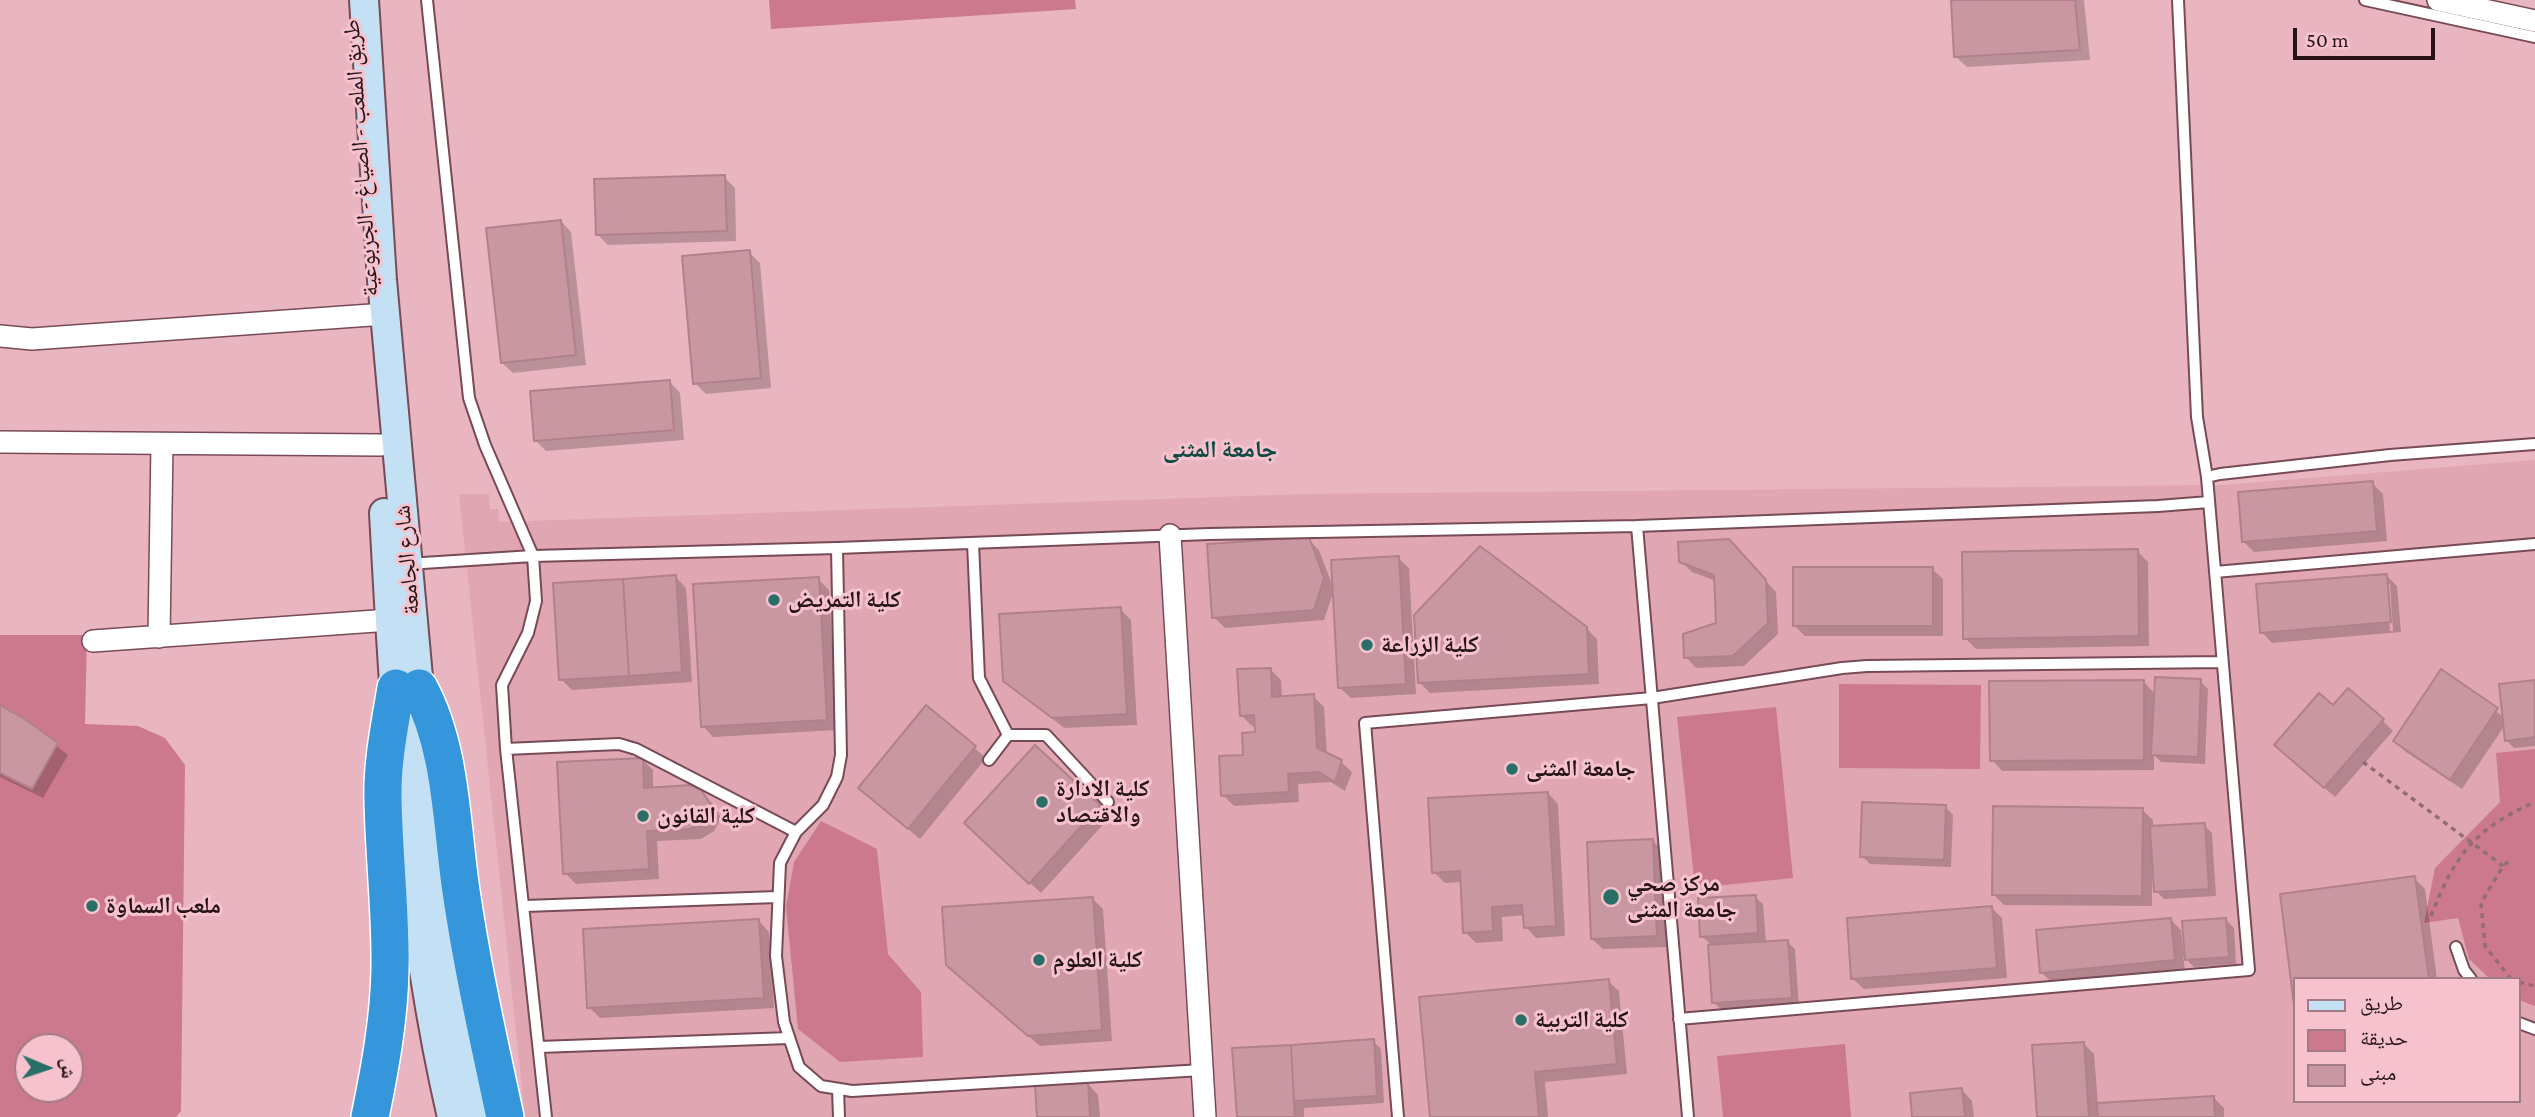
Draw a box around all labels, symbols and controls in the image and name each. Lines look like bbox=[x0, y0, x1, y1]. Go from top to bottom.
scale bar bbox=[2297, 14, 2439, 58]
street label: طريق الملعب - الصياغ - الجربوعية bbox=[338, 18, 384, 298]
text: 50 m bbox=[2306, 28, 2349, 52]
district label: جامعة المثنى bbox=[1163, 436, 1277, 464]
street label: شارع الجامعة bbox=[388, 504, 426, 616]
place label: كلية التمريض bbox=[788, 586, 901, 614]
marker: كلية التمريض bbox=[766, 592, 782, 608]
place label: كلية الزراعة bbox=[1381, 631, 1479, 659]
marker: كلية الزراعة bbox=[1359, 637, 1375, 653]
place label: جامعة المثنى bbox=[1526, 755, 1636, 783]
marker: جامعة المثنى bbox=[1504, 761, 1520, 777]
place label: كلية الادارة والاقتصاد bbox=[1056, 775, 1149, 829]
marker: كلية الادارة والاقتصاد bbox=[1034, 794, 1050, 810]
place label: كلية القانون bbox=[657, 802, 755, 830]
marker: كلية القانون bbox=[635, 808, 651, 824]
place label: مركز صحي جامعة المثنى bbox=[1627, 870, 1737, 924]
marker: مركز صحي جامعة المثنى bbox=[1601, 887, 1621, 907]
place label: ملعب السماوة bbox=[106, 892, 221, 920]
marker: ملعب السماوة bbox=[84, 898, 100, 914]
place label: كلية العلوم bbox=[1053, 946, 1142, 974]
marker: كلية العلوم bbox=[1031, 952, 1047, 968]
legend bbox=[2294, 977, 2521, 1103]
text: طريق bbox=[2360, 991, 2403, 1015]
place label: كلية التربية bbox=[1535, 1006, 1628, 1034]
marker: كلية التربية bbox=[1513, 1012, 1529, 1028]
text: حديقة bbox=[2360, 1026, 2408, 1050]
north arrow bbox=[14, 1033, 84, 1103]
text: ش bbox=[58, 1058, 79, 1079]
text: مبنى bbox=[2360, 1061, 2396, 1085]

